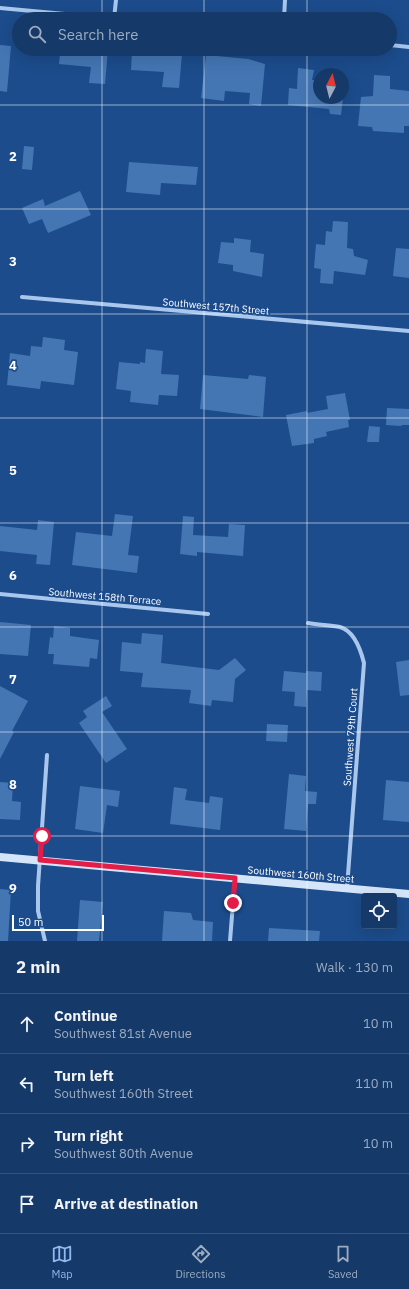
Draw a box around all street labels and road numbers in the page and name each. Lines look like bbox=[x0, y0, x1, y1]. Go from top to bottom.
street label: Southwest 157th Street bbox=[162, 295, 270, 318]
street label: Southwest 158th Terrace bbox=[48, 585, 162, 608]
street label: Southwest 79th Court bbox=[341, 687, 360, 787]
street label: Southwest 160th Street bbox=[247, 863, 355, 886]

